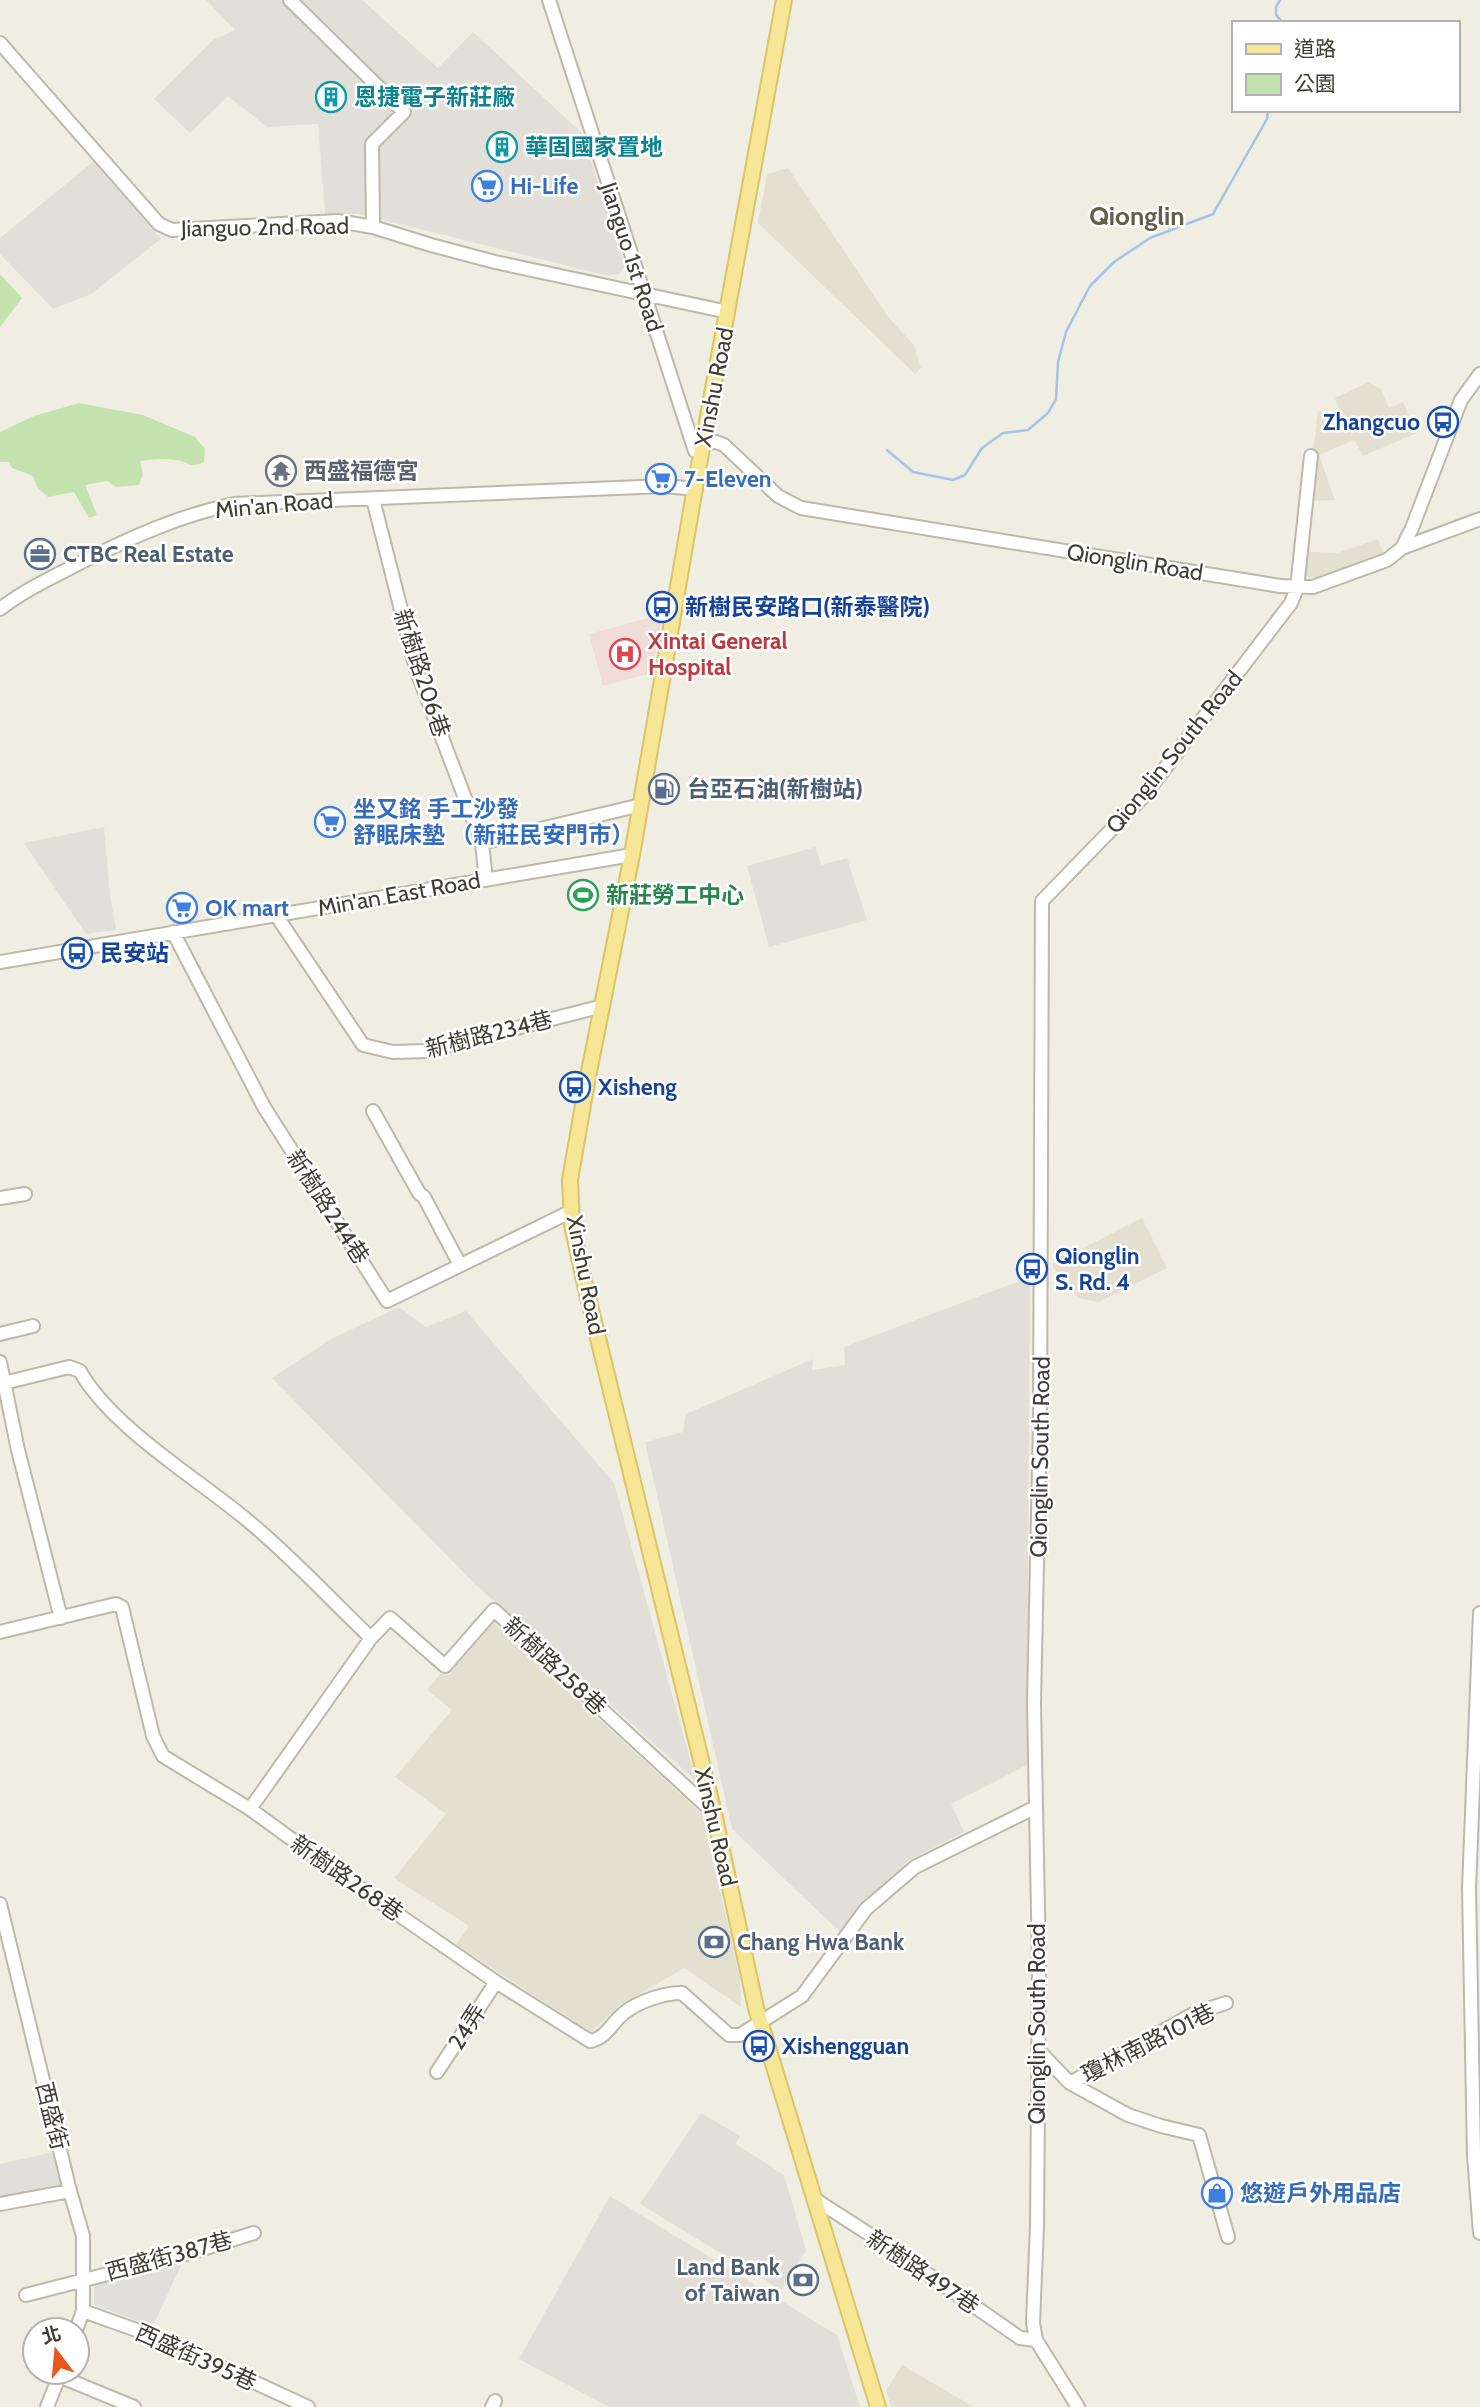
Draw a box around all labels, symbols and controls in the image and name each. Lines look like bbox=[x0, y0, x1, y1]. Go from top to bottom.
legend bbox=[1232, 21, 1459, 112]
text: 道路 bbox=[1294, 36, 1336, 61]
text: 公園 bbox=[1294, 71, 1336, 96]
building icon: 恩捷電子新莊廠 bbox=[314, 80, 348, 114]
place label: 恩捷電子新莊廠 bbox=[354, 83, 515, 111]
building icon: 華固國家置地 bbox=[485, 130, 519, 164]
place label: 華固國家置地 bbox=[525, 133, 663, 161]
supermarket icon: Hi-Life bbox=[470, 169, 504, 203]
place label: Hi-Life bbox=[510, 172, 578, 200]
street label: Jianguo 1st Road bbox=[594, 178, 669, 335]
district label: Qionglin bbox=[1089, 200, 1185, 232]
street label: Jianguo 2nd Road bbox=[180, 212, 349, 242]
street label: Xinshu Road bbox=[689, 325, 739, 449]
bus stop icon: Zhangcuo bbox=[1426, 405, 1460, 439]
place label: Zhangcuo bbox=[1323, 408, 1420, 436]
temple icon: 西盛福德宮 bbox=[264, 454, 298, 488]
place label: 西盛福德宮 bbox=[304, 457, 419, 485]
supermarket icon: 7-Eleven bbox=[644, 462, 678, 496]
place label: 7-Eleven bbox=[684, 465, 771, 493]
street label: Min'an Road bbox=[214, 486, 334, 524]
office icon: CTBC Real Estate bbox=[23, 537, 57, 571]
street label: Qionglin Road bbox=[1065, 537, 1205, 587]
place label: CTBC Real Estate bbox=[63, 540, 234, 568]
bus stop icon: 新樹民安路口(新泰醫院) bbox=[645, 590, 679, 624]
place label: 新樹民安路口(新泰醫院) bbox=[685, 593, 930, 621]
street label: 新樹路206巷 bbox=[388, 605, 456, 741]
place label: Xintai General Hospital bbox=[647, 627, 788, 681]
hospital icon: Xintai General Hospital bbox=[608, 637, 642, 671]
street label: Qionglin South Road bbox=[1100, 665, 1248, 839]
fuel station icon: 台亞石油(新樹站) bbox=[647, 772, 681, 806]
place label: 台亞石油(新樹站) bbox=[687, 775, 863, 803]
place label: 坐又銘 手工沙發 舒眠床墊 （新莊民安門市） bbox=[353, 795, 634, 849]
supermarket icon: 坐又銘 手工沙發 舒眠床墊 （新莊民安門市） bbox=[313, 805, 347, 839]
street label: Min'an East Road bbox=[316, 866, 482, 922]
sports icon: 新莊勞工中心 bbox=[566, 878, 600, 912]
place label: 新莊勞工中心 bbox=[606, 881, 744, 909]
supermarket icon: OK mart bbox=[165, 891, 199, 925]
place label: OK mart bbox=[205, 894, 289, 922]
bus stop icon: 民安站 bbox=[60, 936, 94, 970]
place label: 民安站 bbox=[100, 939, 169, 967]
street label: 新樹路234巷 bbox=[423, 1005, 555, 1063]
bus stop icon: Xisheng bbox=[558, 1070, 592, 1104]
place label: Xisheng bbox=[597, 1073, 677, 1101]
street label: 新樹路244巷 bbox=[281, 1145, 375, 1269]
street label: Xinshu Road bbox=[561, 1213, 611, 1337]
place label: Qionglin S. Rd. 4 bbox=[1055, 1242, 1139, 1296]
bus stop icon: Qionglin S. Rd. 4 bbox=[1015, 1252, 1049, 1286]
street label: Qionglin South Road bbox=[1024, 1356, 1056, 1558]
street label: 新樹路258巷 bbox=[498, 1611, 612, 1721]
street label: Xinshu Road bbox=[689, 1765, 743, 1889]
street label: 新樹路268巷 bbox=[285, 1829, 409, 1927]
street label: Qionglin South Road bbox=[1023, 1923, 1051, 2125]
bank icon: Chang Hwa Bank bbox=[697, 1925, 731, 1959]
place label: Chang Hwa Bank bbox=[737, 1928, 905, 1956]
street label: 瓊林南路101巷 bbox=[1077, 1997, 1219, 2089]
street label: 24弄 bbox=[442, 1999, 492, 2055]
bus stop icon: Xishengguan bbox=[742, 2029, 776, 2063]
place label: Xishengguan bbox=[781, 2032, 909, 2060]
street label: 西盛街 bbox=[30, 2079, 74, 2153]
shop icon: 悠遊戶外用品店 bbox=[1200, 2176, 1234, 2210]
place label: 悠遊戶外用品店 bbox=[1240, 2179, 1401, 2207]
street label: 新樹路497巷 bbox=[861, 2224, 985, 2320]
street label: 西盛街387巷 bbox=[103, 2226, 235, 2286]
place label: Land Bank of Taiwan bbox=[676, 2253, 781, 2307]
bank icon: Land Bank of Taiwan bbox=[786, 2263, 820, 2297]
north arrow bbox=[21, 2316, 91, 2386]
street label: 西盛街395巷 bbox=[131, 2318, 261, 2396]
text: 北 bbox=[39, 2321, 64, 2349]

